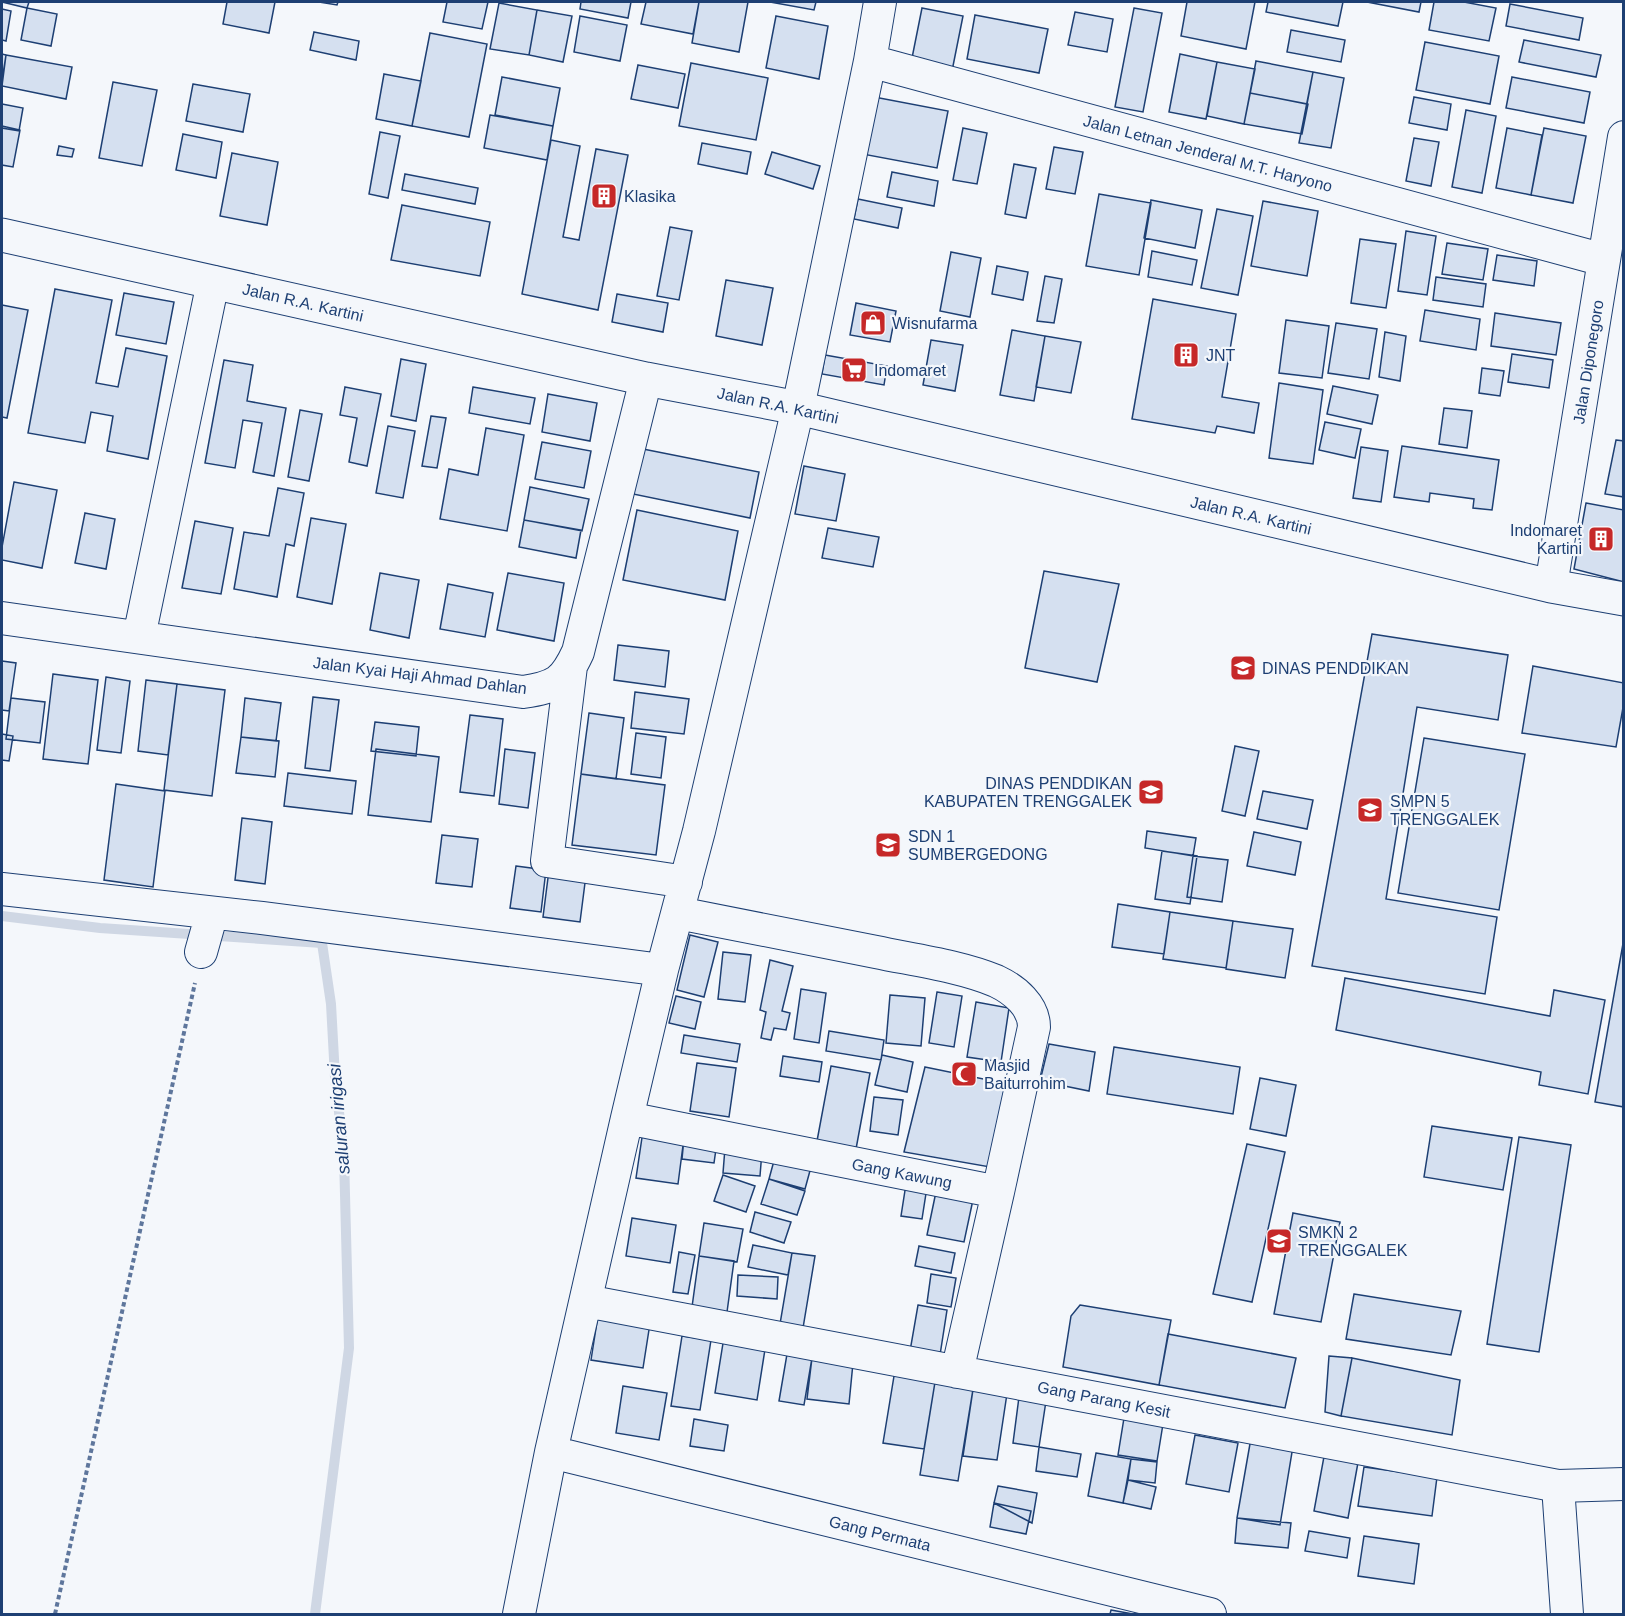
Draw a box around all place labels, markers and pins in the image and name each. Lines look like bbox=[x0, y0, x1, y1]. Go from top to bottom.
building icon: Klasika bbox=[589, 181, 619, 211]
place label: Klasika bbox=[624, 188, 676, 205]
shop icon: Wisnufarma bbox=[858, 308, 888, 338]
place label: Wisnufarma bbox=[892, 315, 977, 332]
building icon: JNT bbox=[1171, 340, 1201, 370]
place label: JNT bbox=[1206, 347, 1236, 364]
supermarket icon: Indomaret bbox=[839, 355, 869, 385]
place label: Indomaret bbox=[874, 362, 947, 379]
place label: Indomaret Kartini bbox=[1510, 522, 1583, 557]
building icon: Indomaret Kartini bbox=[1586, 524, 1616, 554]
school or university icon: DINAS PENDDIKAN bbox=[1228, 653, 1258, 683]
place label: DINAS PENDDIKAN bbox=[1262, 660, 1409, 677]
place label: DINAS PENDDIKAN KABUPATEN TRENGGALEK bbox=[924, 775, 1132, 810]
school or university icon: DINAS PENDDIKAN KABUPATEN TRENGGALEK bbox=[1136, 777, 1166, 807]
place label: SMPN 5 TRENGGALEK bbox=[1390, 793, 1500, 828]
school or university icon: SMPN 5 TRENGGALEK bbox=[1355, 795, 1385, 825]
place label: SDN 1 SUMBERGEDONG bbox=[908, 828, 1048, 863]
school or university icon: SDN 1 SUMBERGEDONG bbox=[873, 830, 903, 860]
place label: Masjid Baiturrohim bbox=[984, 1057, 1066, 1092]
mosque icon: Masjid Baiturrohim bbox=[949, 1059, 979, 1089]
place label: SMKN 2 TRENGGALEK bbox=[1298, 1224, 1408, 1259]
school or university icon: SMKN 2 TRENGGALEK bbox=[1264, 1226, 1294, 1256]

